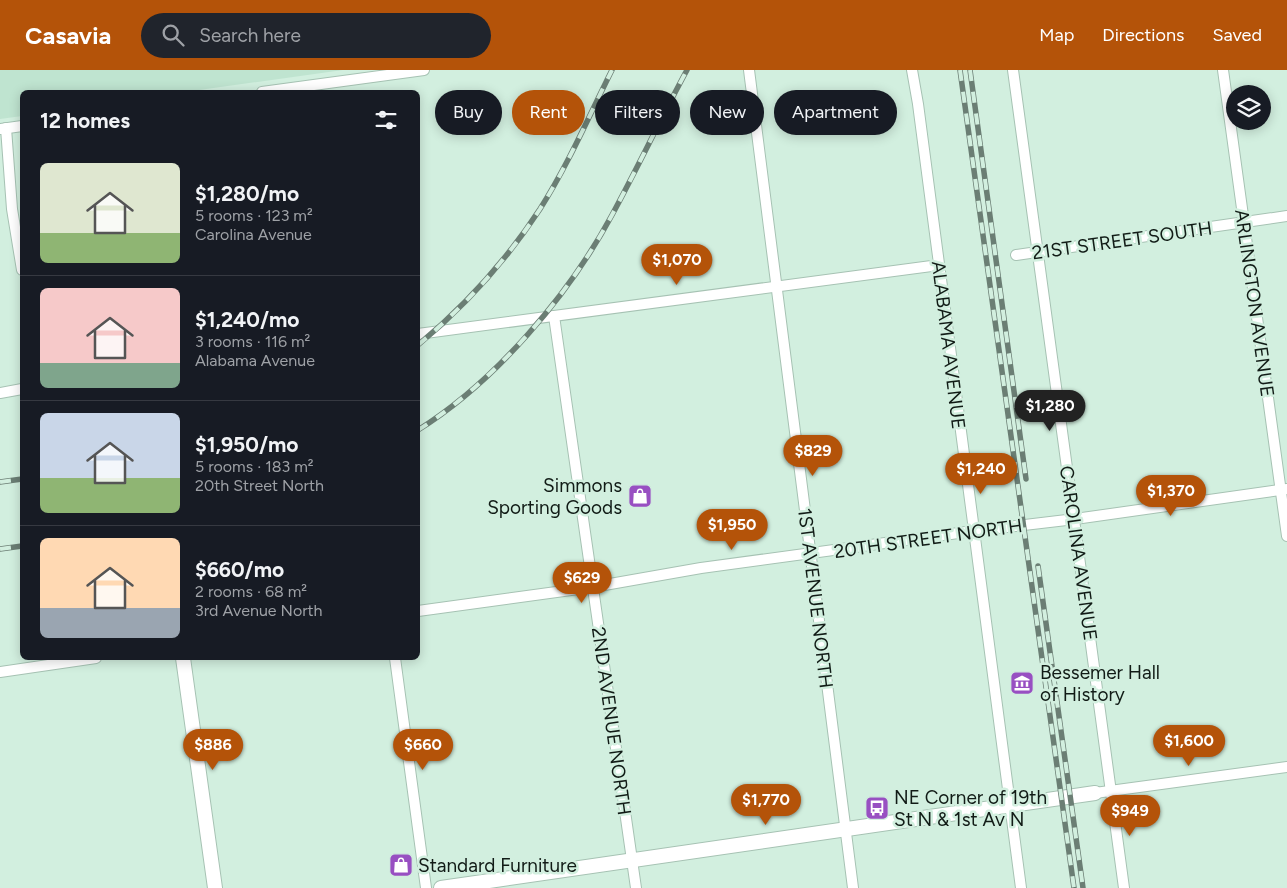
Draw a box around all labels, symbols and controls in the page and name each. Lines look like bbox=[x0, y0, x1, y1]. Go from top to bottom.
search box bbox=[141, 13, 491, 58]
text: Casavia bbox=[25, 21, 111, 50]
icon: search bbox=[159, 21, 187, 49]
text: Search here bbox=[199, 24, 301, 47]
text: Map bbox=[1039, 24, 1074, 46]
text: Directions bbox=[1102, 24, 1184, 46]
text: Saved bbox=[1212, 24, 1262, 46]
map controls bbox=[1226, 85, 1271, 130]
button: layers bbox=[1226, 85, 1271, 130]
chip: Buy bbox=[435, 90, 502, 135]
chip: Rent bbox=[512, 90, 585, 135]
chip: Filters bbox=[595, 90, 680, 135]
chip: New bbox=[690, 90, 764, 135]
chip: Apartment bbox=[774, 90, 897, 135]
icon: filters bbox=[372, 106, 400, 134]
text: 12 homes bbox=[40, 108, 130, 133]
text: $1,280/mo bbox=[195, 181, 299, 206]
icon: home bbox=[80, 183, 140, 243]
text: 5 rooms · 123 m² bbox=[195, 206, 313, 225]
street label: ARLINGTON AVENUE bbox=[1230, 208, 1279, 398]
street label: 21ST STREET SOUTH bbox=[1031, 216, 1214, 265]
text: Carolina Avenue bbox=[195, 225, 312, 244]
pin: $1,070 bbox=[636, 244, 718, 286]
text: $1,070 bbox=[652, 250, 702, 269]
street label: ALABAMA AVENUE bbox=[927, 260, 970, 431]
text: $1,240/mo bbox=[195, 307, 300, 332]
icon: home bbox=[80, 308, 140, 368]
text: 3 rooms · 116 m² bbox=[195, 332, 310, 351]
text: Alabama Avenue bbox=[195, 351, 315, 370]
pin: $1,280 bbox=[1009, 390, 1091, 432]
text: $1,280 bbox=[1025, 396, 1075, 415]
text: $1,950/mo bbox=[195, 432, 298, 457]
icon: home bbox=[80, 433, 140, 493]
pin: $829 bbox=[783, 434, 843, 477]
text: $829 bbox=[794, 441, 832, 460]
pin: $1,240 bbox=[940, 452, 1022, 495]
text: 5 rooms · 183 m² bbox=[195, 457, 314, 476]
text: $1,240 bbox=[956, 459, 1006, 478]
street label: CAROLINA AVENUE bbox=[1055, 464, 1102, 642]
place label: Simmons Sporting Goods bbox=[487, 474, 622, 519]
pin: $1,370 bbox=[1130, 474, 1212, 517]
text: 20th Street North bbox=[195, 476, 324, 495]
text: $1,370 bbox=[1147, 481, 1195, 500]
shop icon: Simmons Sporting Goods bbox=[627, 483, 653, 509]
street label: 1ST AVENUE NORTH bbox=[793, 507, 838, 689]
pin: $1,950 bbox=[691, 508, 773, 551]
street label: 20TH STREET NORTH bbox=[832, 514, 1024, 563]
text: $1,950 bbox=[708, 515, 756, 534]
text: $660/mo bbox=[195, 557, 284, 582]
icon: home bbox=[80, 558, 140, 618]
pin: $629 bbox=[552, 562, 612, 604]
text: $629 bbox=[564, 568, 600, 587]
text: 2 rooms · 68 m² bbox=[195, 582, 307, 601]
text: 3rd Avenue North bbox=[195, 601, 323, 620]
street label: 2ND AVENUE NORTH bbox=[587, 626, 636, 817]
place label: Bessemer Hall of History bbox=[1040, 661, 1160, 706]
museum icon: Bessemer Hall of History bbox=[1009, 670, 1035, 696]
pin: $1,600 bbox=[1148, 724, 1230, 767]
pin: $886 bbox=[183, 728, 243, 771]
pin: $660 bbox=[393, 728, 453, 771]
text: $1,600 bbox=[1164, 731, 1214, 750]
text: $886 bbox=[194, 735, 232, 754]
text: $660 bbox=[404, 735, 442, 754]
pin: $1,770 bbox=[725, 784, 807, 826]
place label: NE Corner of 19th St N & 1st Av N bbox=[894, 786, 1047, 831]
text: $1,770 bbox=[742, 790, 790, 809]
pin: $949 bbox=[1100, 794, 1160, 837]
bus stop icon: NE Corner of 19th St N & 1st Av N bbox=[864, 795, 890, 821]
text: $949 bbox=[1111, 801, 1149, 820]
shop icon: Standard Furniture bbox=[388, 852, 414, 878]
place label: Standard Furniture bbox=[418, 854, 577, 877]

